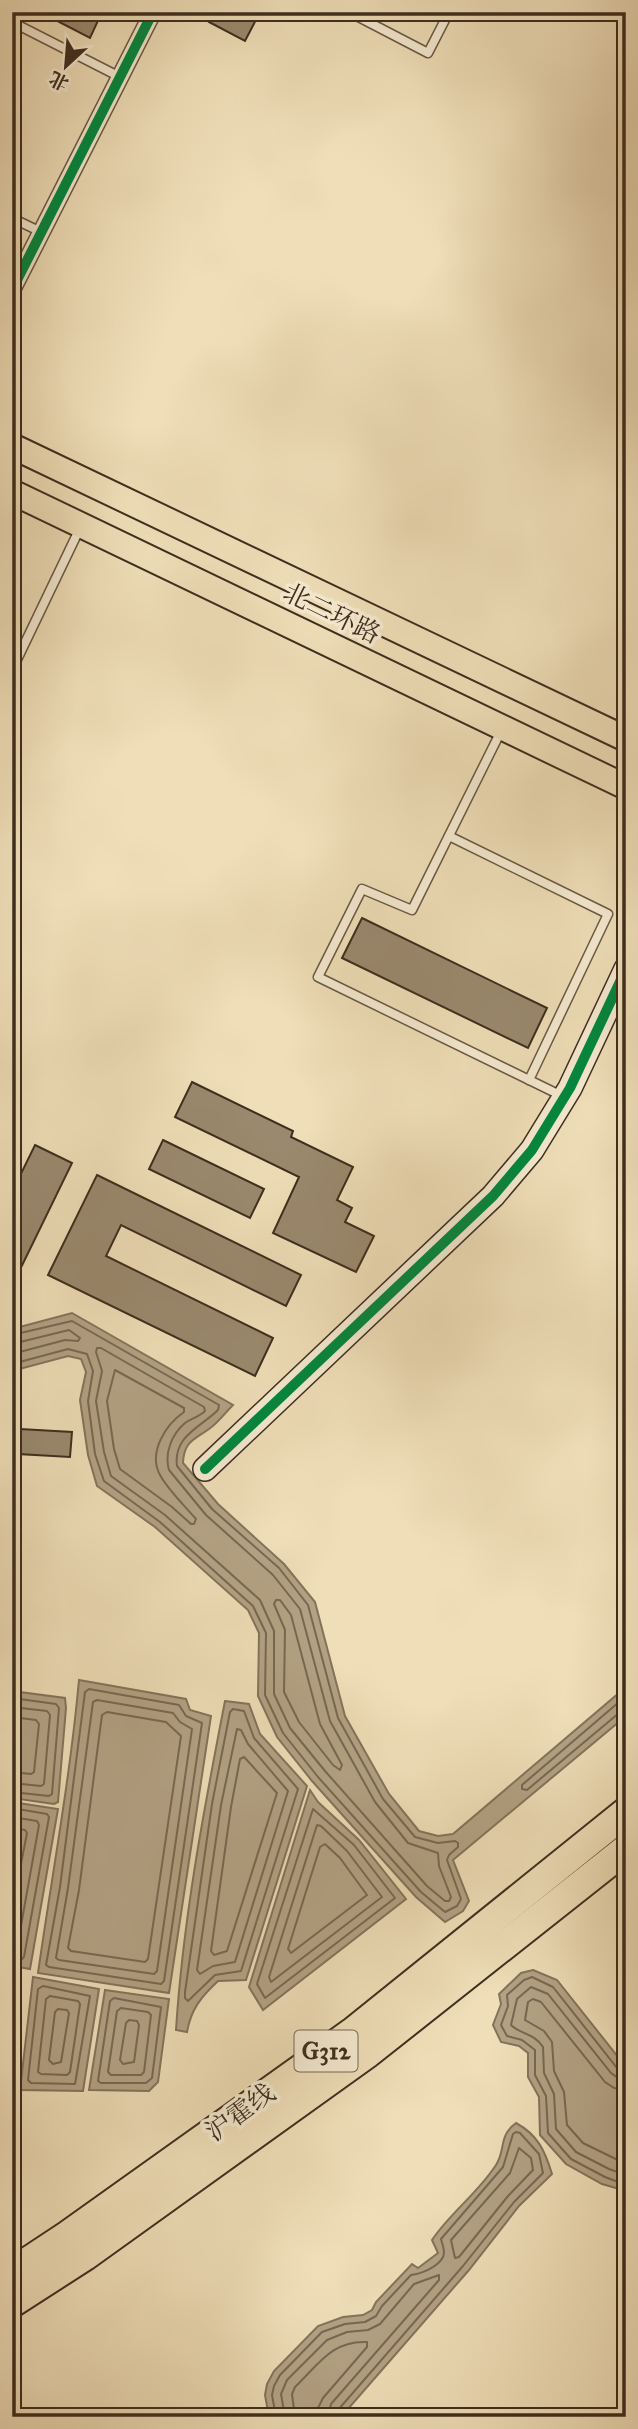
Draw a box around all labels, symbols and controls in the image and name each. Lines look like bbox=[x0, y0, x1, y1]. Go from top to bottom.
north arrow bbox=[32, 32, 102, 102]
text: 北 bbox=[45, 66, 72, 95]
street label: 北二环路 bbox=[278, 576, 386, 650]
road number: G312 bbox=[294, 2030, 358, 2072]
street label: 沪霍线 bbox=[199, 2076, 281, 2148]

